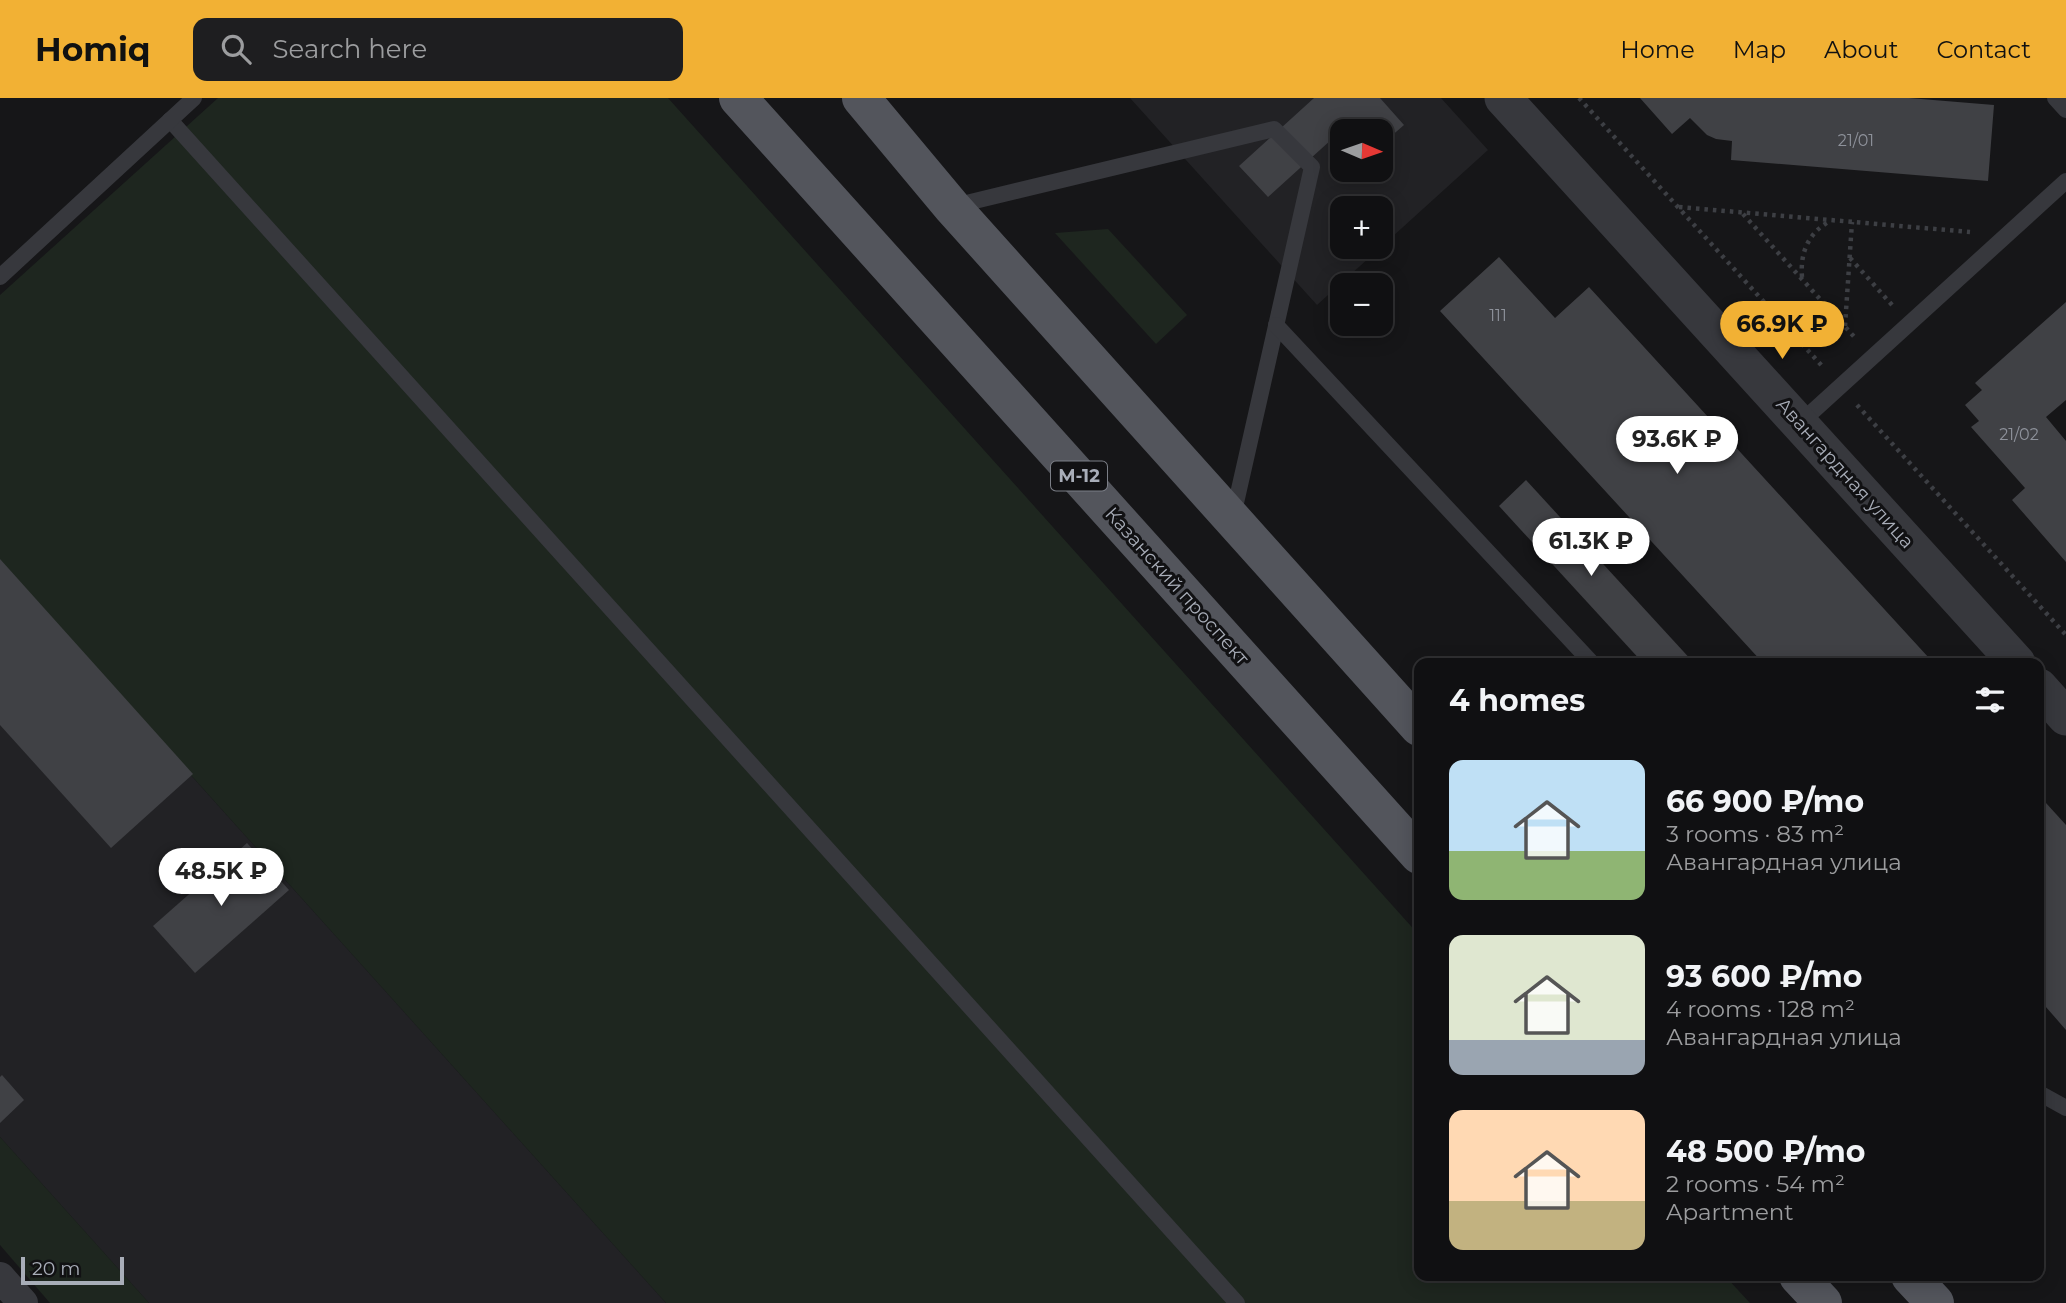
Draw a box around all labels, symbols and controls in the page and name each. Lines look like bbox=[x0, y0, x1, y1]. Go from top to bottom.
search box bbox=[193, 18, 683, 81]
text: Homiq bbox=[35, 29, 151, 69]
icon: search bbox=[217, 30, 255, 68]
text: Search here bbox=[273, 33, 427, 65]
text: Home bbox=[1620, 35, 1695, 64]
text: Map bbox=[1733, 35, 1786, 64]
text: About bbox=[1824, 35, 1898, 64]
text: Contact bbox=[1936, 35, 2031, 64]
north arrow bbox=[1330, 119, 1393, 182]
map controls bbox=[1330, 119, 1393, 336]
house number: 21/01 bbox=[1838, 131, 1874, 150]
button: + bbox=[1330, 196, 1393, 259]
button: − bbox=[1330, 273, 1393, 336]
pin: 66.9K ₽ bbox=[1717, 302, 1847, 361]
house number: 111 bbox=[1489, 306, 1507, 325]
text: 66.9K ₽ bbox=[1736, 310, 1828, 338]
street label: Авангардная улица bbox=[1771, 393, 1919, 553]
pin: 93.6K ₽ bbox=[1612, 416, 1742, 476]
text: 93.6K ₽ bbox=[1632, 425, 1722, 453]
house number: 21/02 bbox=[1999, 425, 2039, 444]
road number: М-12 bbox=[1051, 462, 1107, 490]
street label: Казанский проспект bbox=[1100, 502, 1254, 670]
pin: 61.3K ₽ bbox=[1526, 518, 1656, 578]
text: 61.3K ₽ bbox=[1549, 527, 1633, 555]
icon: filters bbox=[1971, 681, 2009, 719]
text: 4 homes bbox=[1449, 682, 1585, 719]
text: 66 900 ₽/mo bbox=[1666, 783, 1864, 820]
icon: home bbox=[1505, 788, 1589, 872]
text: 3 rooms · 83 m² bbox=[1666, 820, 1844, 848]
pin: 48.5K ₽ bbox=[156, 848, 286, 908]
text: Авангардная улица bbox=[1666, 848, 1902, 876]
text: 48.5K ₽ bbox=[175, 857, 267, 885]
text: 93 600 ₽/mo bbox=[1666, 958, 1862, 995]
icon: home bbox=[1505, 963, 1589, 1047]
text: 4 rooms · 128 m² bbox=[1666, 995, 1855, 1023]
text: Авангардная улица bbox=[1666, 1023, 1902, 1051]
text: 48 500 ₽/mo bbox=[1666, 1133, 1865, 1170]
icon: home bbox=[1505, 1138, 1589, 1222]
text: 2 rooms · 54 m² bbox=[1666, 1170, 1845, 1198]
text: Apartment bbox=[1666, 1198, 1794, 1226]
scale bar bbox=[21, 1254, 124, 1286]
text: 20 m bbox=[32, 1257, 80, 1280]

